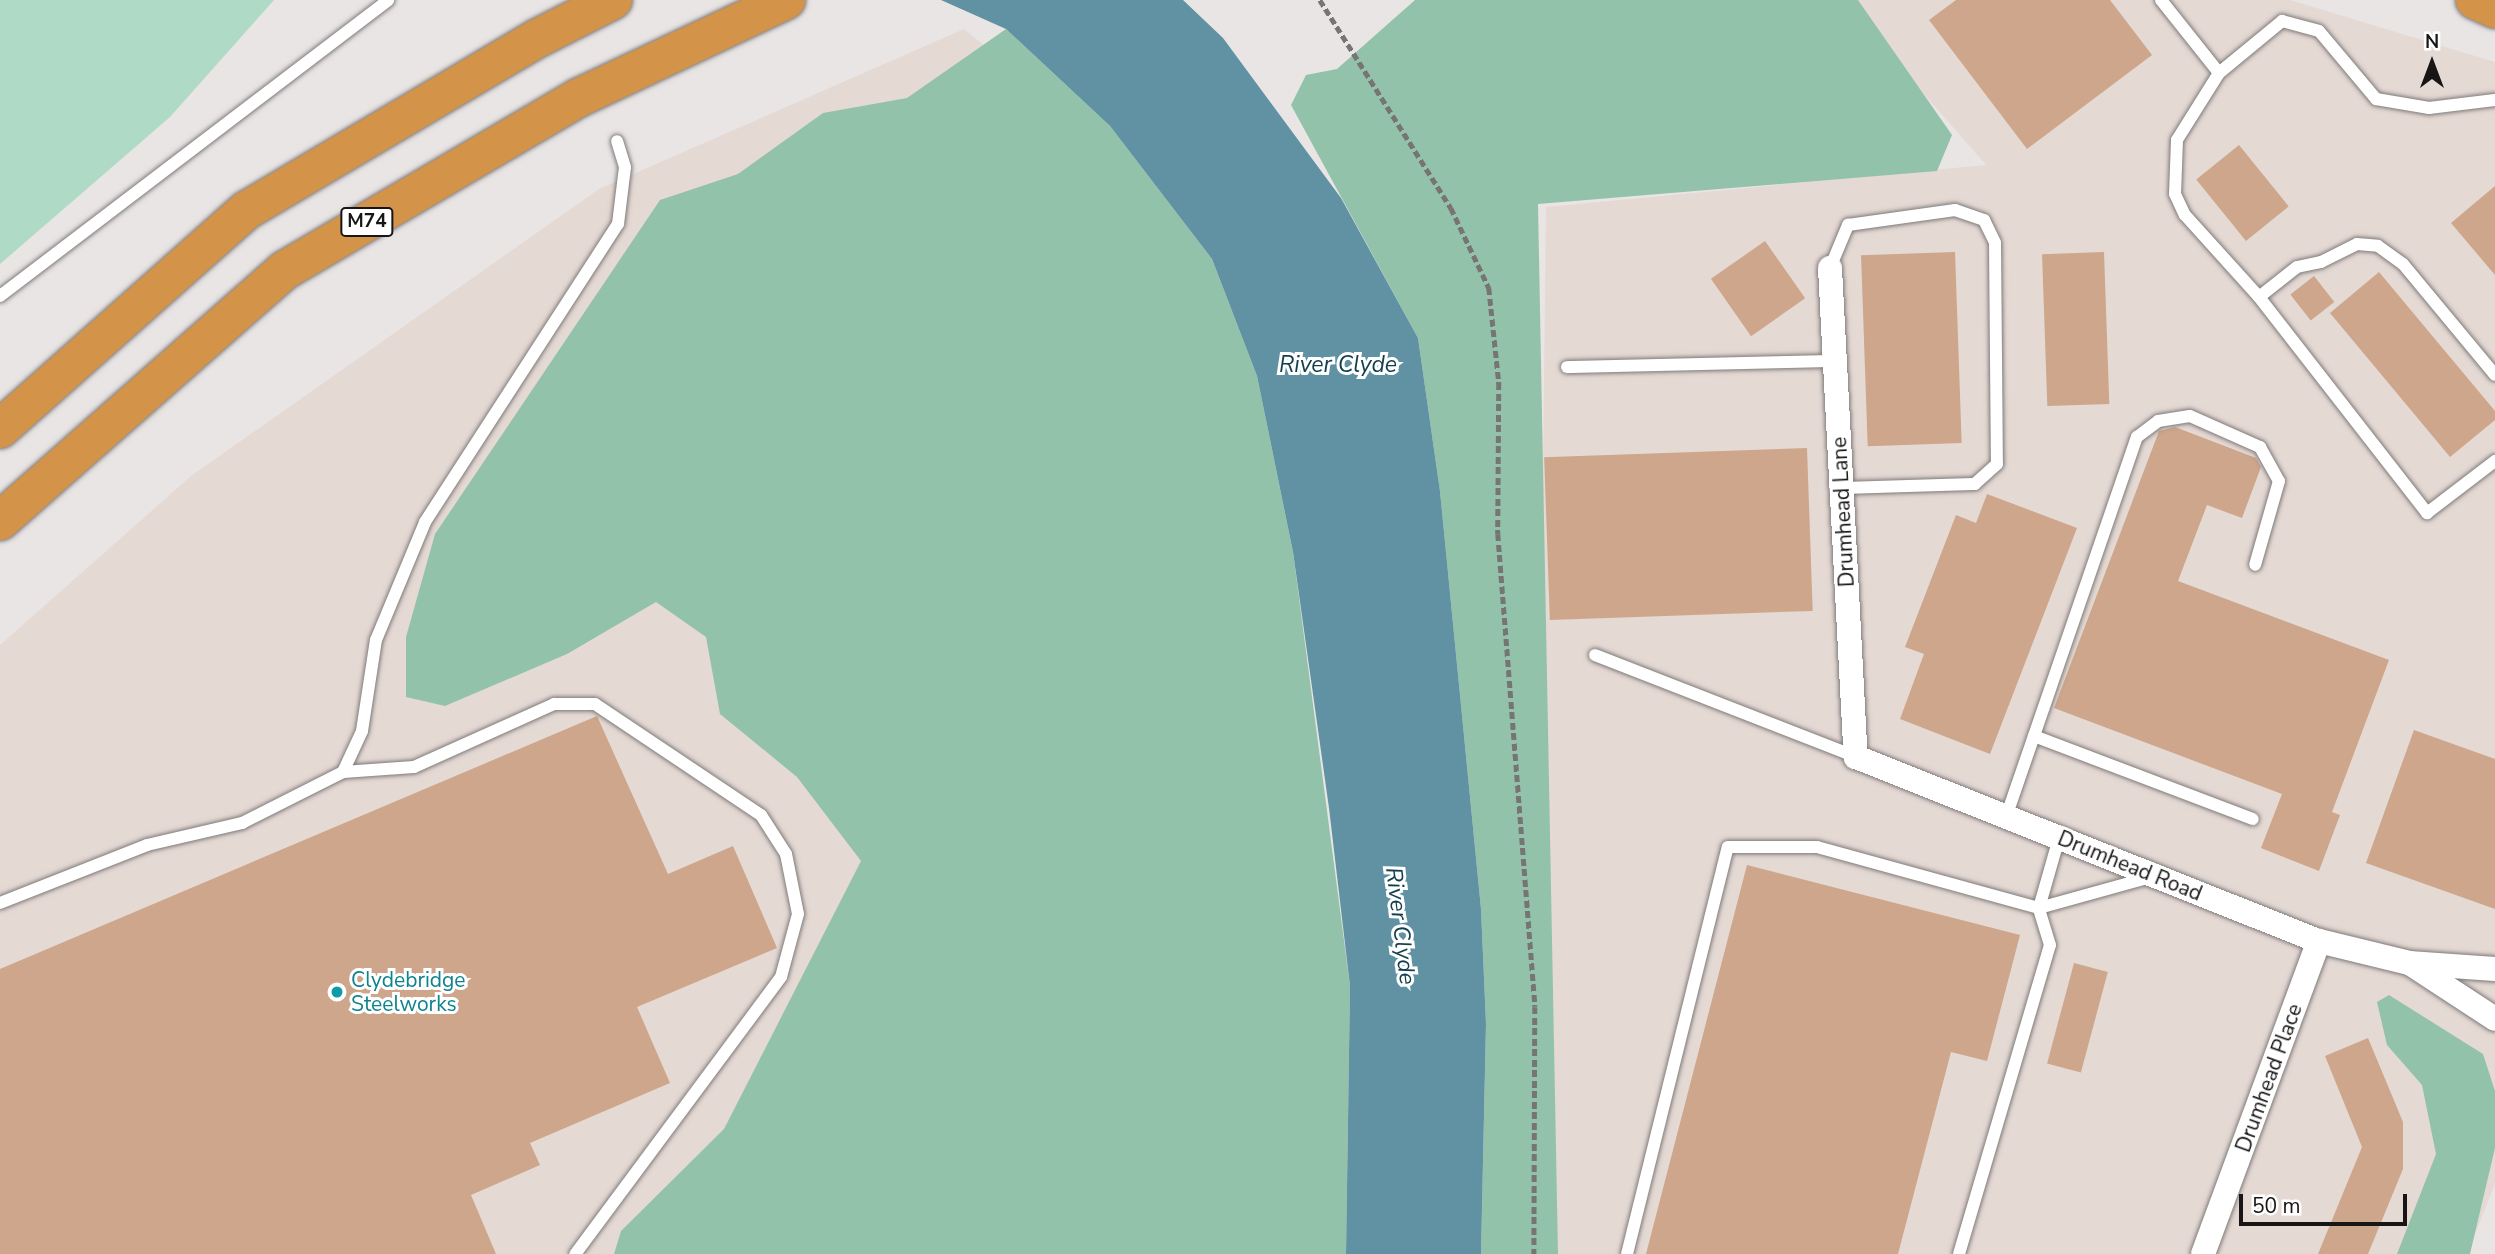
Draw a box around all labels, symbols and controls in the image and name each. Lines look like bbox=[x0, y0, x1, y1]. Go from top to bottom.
north arrow bbox=[2397, 28, 2467, 98]
text: N bbox=[2425, 29, 2439, 55]
road number: M74 bbox=[339, 206, 395, 238]
water label: River Clyde bbox=[1279, 351, 1397, 379]
street label: Drumhead Lane bbox=[1826, 436, 1860, 588]
street label: Drumhead Road bbox=[2054, 826, 2206, 906]
water label: River Clyde bbox=[1379, 866, 1421, 986]
place label: Clydebridge Steelworks bbox=[351, 967, 466, 1017]
marker: Clydebridge Steelworks bbox=[329, 984, 345, 1000]
street label: Drumhead Place bbox=[2230, 1000, 2308, 1156]
scale bar bbox=[2243, 1180, 2411, 1224]
text: 50 m bbox=[2252, 1192, 2301, 1220]

